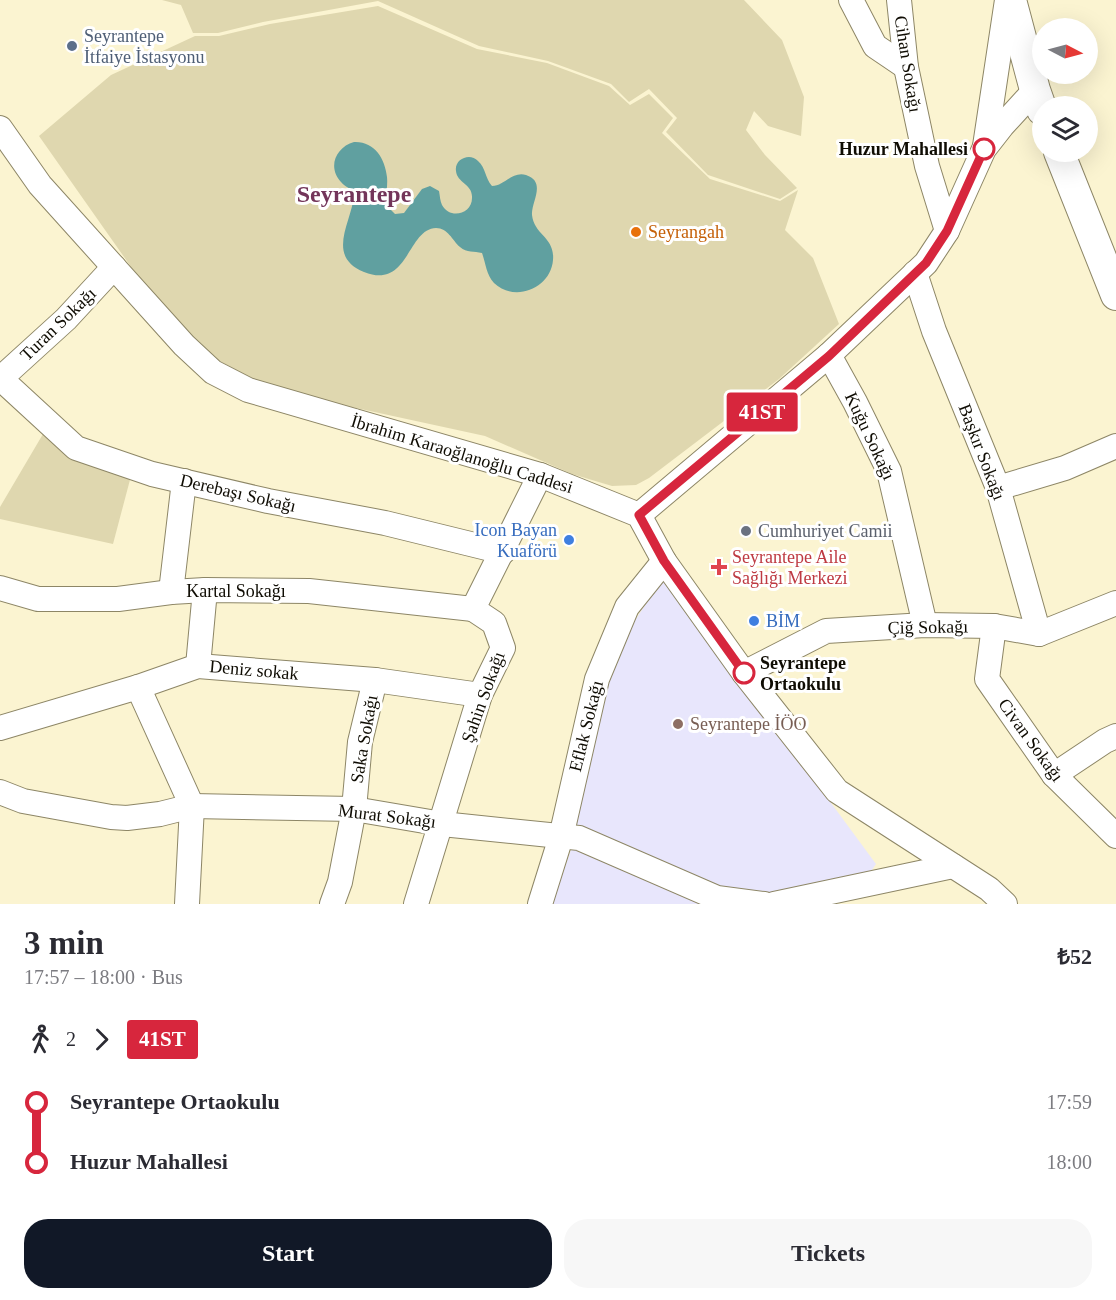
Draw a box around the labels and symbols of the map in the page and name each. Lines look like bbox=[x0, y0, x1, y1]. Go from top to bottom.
street label: Cihan Sokağı bbox=[890, 14, 926, 114]
north arrow bbox=[1032, 18, 1098, 84]
place label: Seyrantepe İtfaiye İstasyonu bbox=[84, 26, 204, 67]
marker: Seyrantepe İtfaiye İstasyonu bbox=[65, 39, 79, 53]
marker: Huzur Mahallesi bbox=[973, 138, 995, 160]
place label: Huzur Mahallesi bbox=[839, 139, 968, 159]
district label: Seyrantepe bbox=[297, 181, 412, 207]
place label: Seyrangah bbox=[648, 222, 724, 242]
marker: Seyrangah bbox=[629, 225, 643, 239]
street label: Turan Sokağı bbox=[16, 283, 100, 365]
street label: Kuğu Sokağı bbox=[841, 389, 899, 483]
line badge: 41ST bbox=[720, 392, 804, 432]
street label: Başkır Sokağı bbox=[954, 401, 1010, 503]
street label: İbrahim Karaoğlanoğlu Caddesi bbox=[349, 411, 575, 497]
street label: Derebaşı Sokağı bbox=[178, 470, 298, 516]
place label: Icon Bayan Kuaförü bbox=[475, 520, 557, 561]
place label: Cumhuriyet Camii bbox=[758, 521, 893, 541]
marker: Cumhuriyet Camii bbox=[739, 524, 753, 538]
marker: Icon Bayan Kuaförü bbox=[562, 533, 576, 547]
place label: Seyrantepe Aile Sağlığı Merkezi bbox=[732, 547, 847, 588]
marker: Seyrantepe Aile Sağlığı Merkezi bbox=[710, 558, 728, 576]
street label: Kartal Sokağı bbox=[186, 581, 286, 601]
place label: BİM bbox=[766, 611, 800, 631]
marker: BİM bbox=[747, 614, 761, 628]
street label: Çiğ Sokağı bbox=[888, 616, 968, 638]
street label: Şahin Sokağı bbox=[457, 649, 509, 745]
place label: Seyrantepe Ortaokulu bbox=[760, 653, 846, 694]
street label: Deniz sokak bbox=[209, 656, 299, 684]
marker: Seyrantepe Ortaokulu bbox=[733, 662, 755, 684]
street label: Eflak Sokağı bbox=[565, 678, 607, 774]
street label: Saka Sokağı bbox=[346, 693, 382, 785]
street label: Civan Sokağı bbox=[994, 695, 1068, 785]
place label: Seyrantepe İÖO bbox=[690, 714, 806, 734]
marker: Seyrantepe İÖO bbox=[671, 717, 685, 731]
street label: Murat Sokağı bbox=[337, 800, 437, 832]

